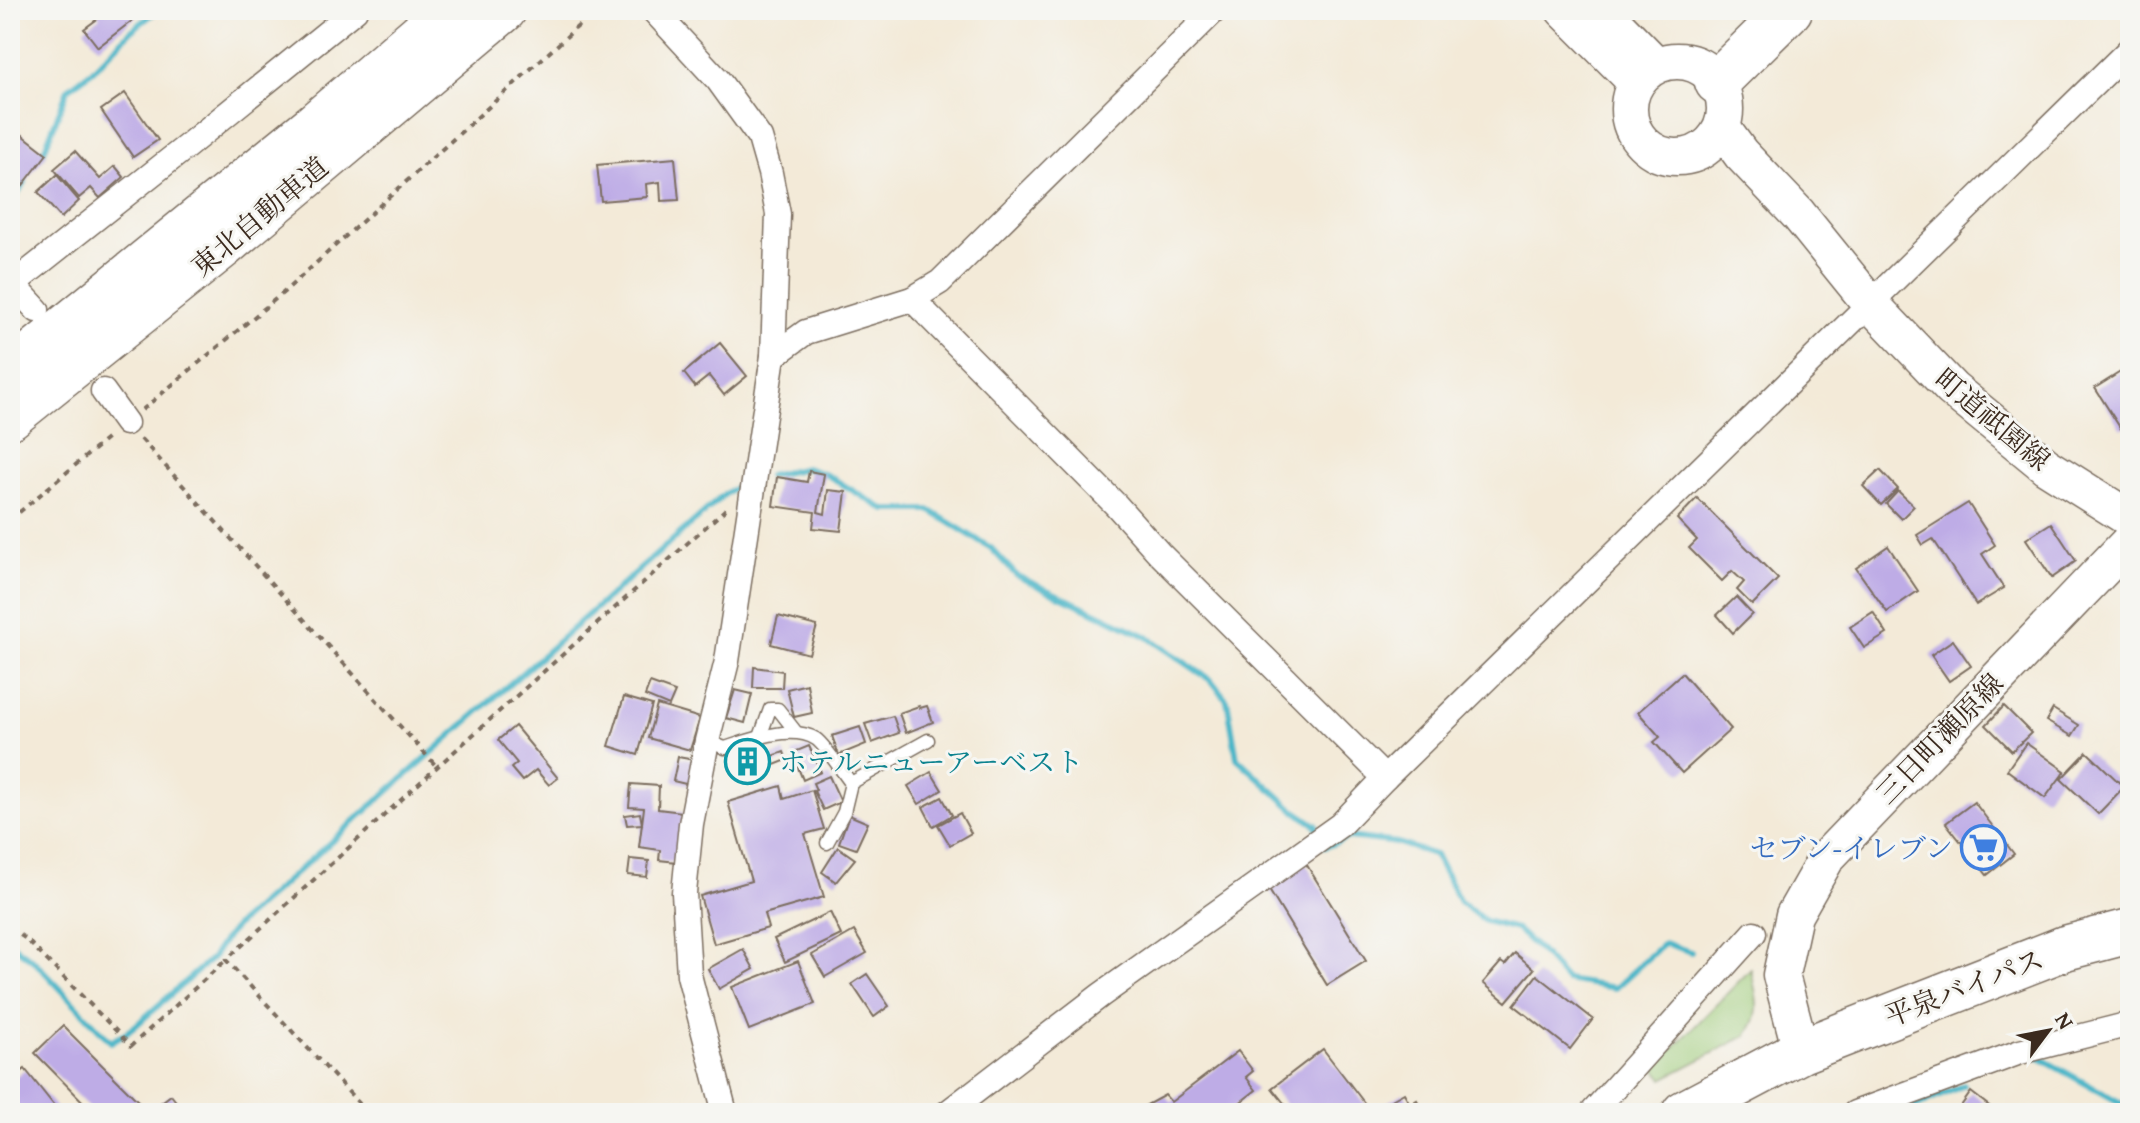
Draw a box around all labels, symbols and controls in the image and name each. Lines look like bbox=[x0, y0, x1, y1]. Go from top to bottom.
street label: 東北自動車道 bbox=[181, 146, 337, 286]
street label: 町道祗園線 bbox=[1926, 358, 2060, 480]
street label: 三日町瀬原線 bbox=[1866, 663, 2012, 813]
building icon: ホテルニューアーベスト bbox=[724, 737, 772, 785]
place label: ホテルニューアーベスト bbox=[779, 741, 1083, 782]
supermarket icon: セブン-イレブン bbox=[1960, 823, 2008, 871]
place label: セブン-イレブン bbox=[1750, 827, 1953, 868]
street label: 平泉バイパス bbox=[1878, 938, 2050, 1036]
north arrow bbox=[2008, 991, 2088, 1071]
text: N bbox=[2047, 1006, 2083, 1035]

